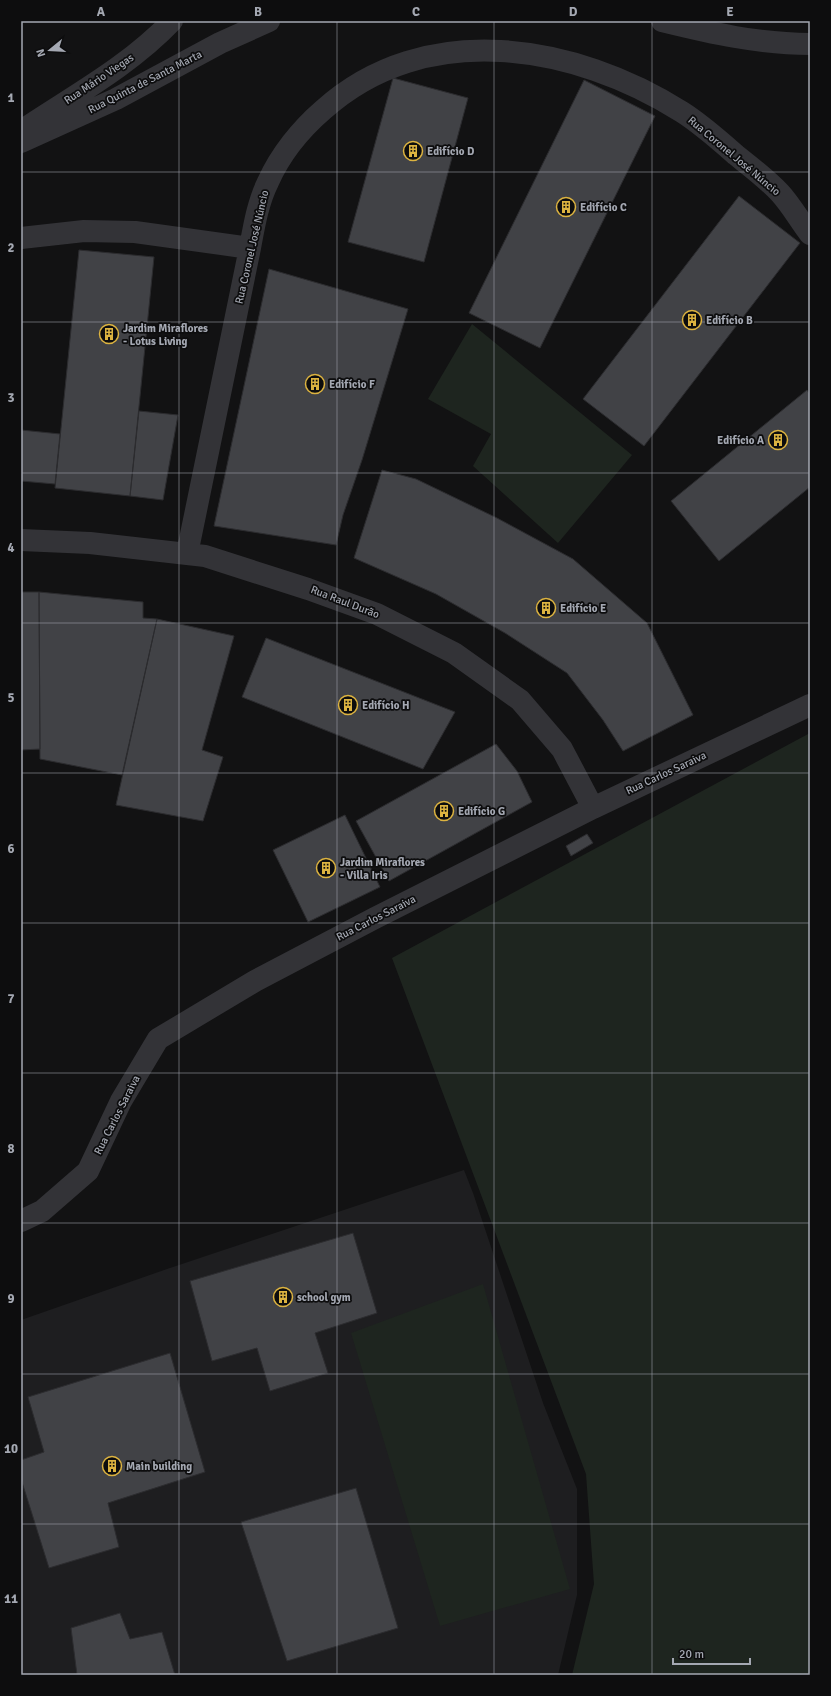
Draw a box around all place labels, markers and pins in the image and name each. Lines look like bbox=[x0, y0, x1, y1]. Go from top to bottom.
building icon: Edifício D bbox=[402, 140, 424, 162]
place label: Edifício D bbox=[427, 145, 474, 158]
building icon: Edifício C bbox=[555, 196, 577, 218]
place label: Edifício C bbox=[580, 201, 627, 214]
building icon: Edifício B bbox=[681, 309, 703, 331]
place label: Edifício B bbox=[706, 314, 753, 327]
place label: Jardim Miraflores - Lotus Living bbox=[123, 322, 208, 348]
building icon: Jardim Miraflores - Lotus Living bbox=[98, 323, 120, 345]
building icon: Edifício F bbox=[304, 373, 326, 395]
place label: Edifício F bbox=[329, 378, 375, 391]
building icon: Edifício A bbox=[767, 429, 789, 451]
place label: Edifício A bbox=[717, 434, 764, 447]
building icon: Edifício E bbox=[535, 597, 557, 619]
place label: Edifício E bbox=[560, 602, 606, 615]
building icon: Edifício H bbox=[337, 694, 359, 716]
place label: Edifício H bbox=[362, 699, 409, 712]
building icon: Edifício G bbox=[433, 800, 455, 822]
place label: Edifício G bbox=[458, 805, 505, 818]
place label: Jardim Miraflores - Villa Iris bbox=[340, 856, 425, 882]
building icon: Jardim Miraflores - Villa Iris bbox=[315, 857, 337, 879]
building icon: school gym bbox=[272, 1286, 294, 1308]
place label: school gym bbox=[297, 1291, 351, 1304]
building icon: Main building bbox=[101, 1455, 123, 1477]
place label: Main building bbox=[126, 1460, 192, 1473]

